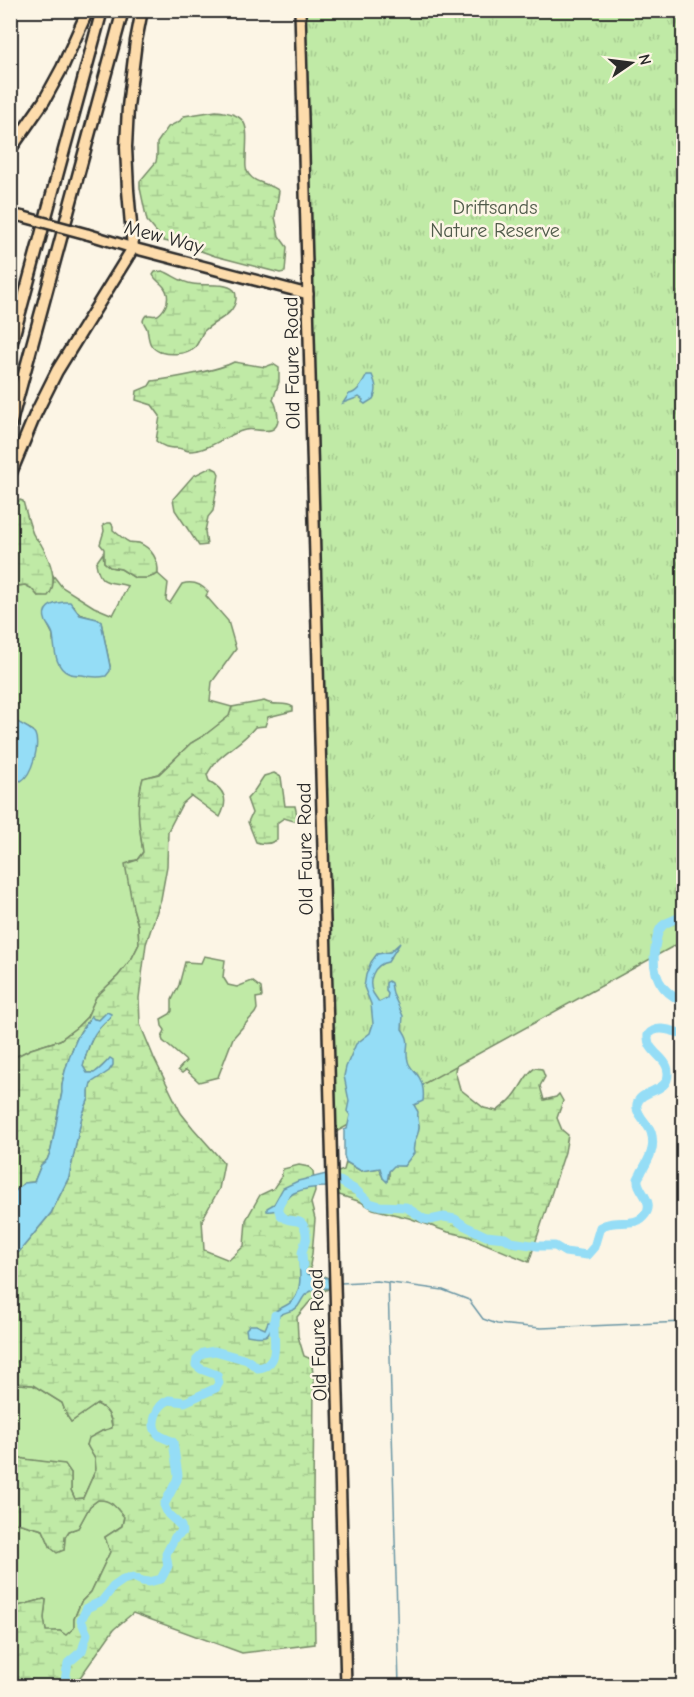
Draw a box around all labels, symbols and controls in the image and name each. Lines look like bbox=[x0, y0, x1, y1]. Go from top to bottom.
north arrow bbox=[601, 33, 661, 93]
text: N bbox=[635, 52, 655, 67]
park label: Driftsands Nature Reserve bbox=[430, 196, 560, 242]
street label: Mew Way bbox=[122, 215, 206, 259]
street label: Old Faure Road bbox=[279, 296, 305, 430]
street label: Old Faure Road bbox=[292, 782, 318, 916]
street label: Old Faure Road bbox=[304, 1268, 332, 1402]

